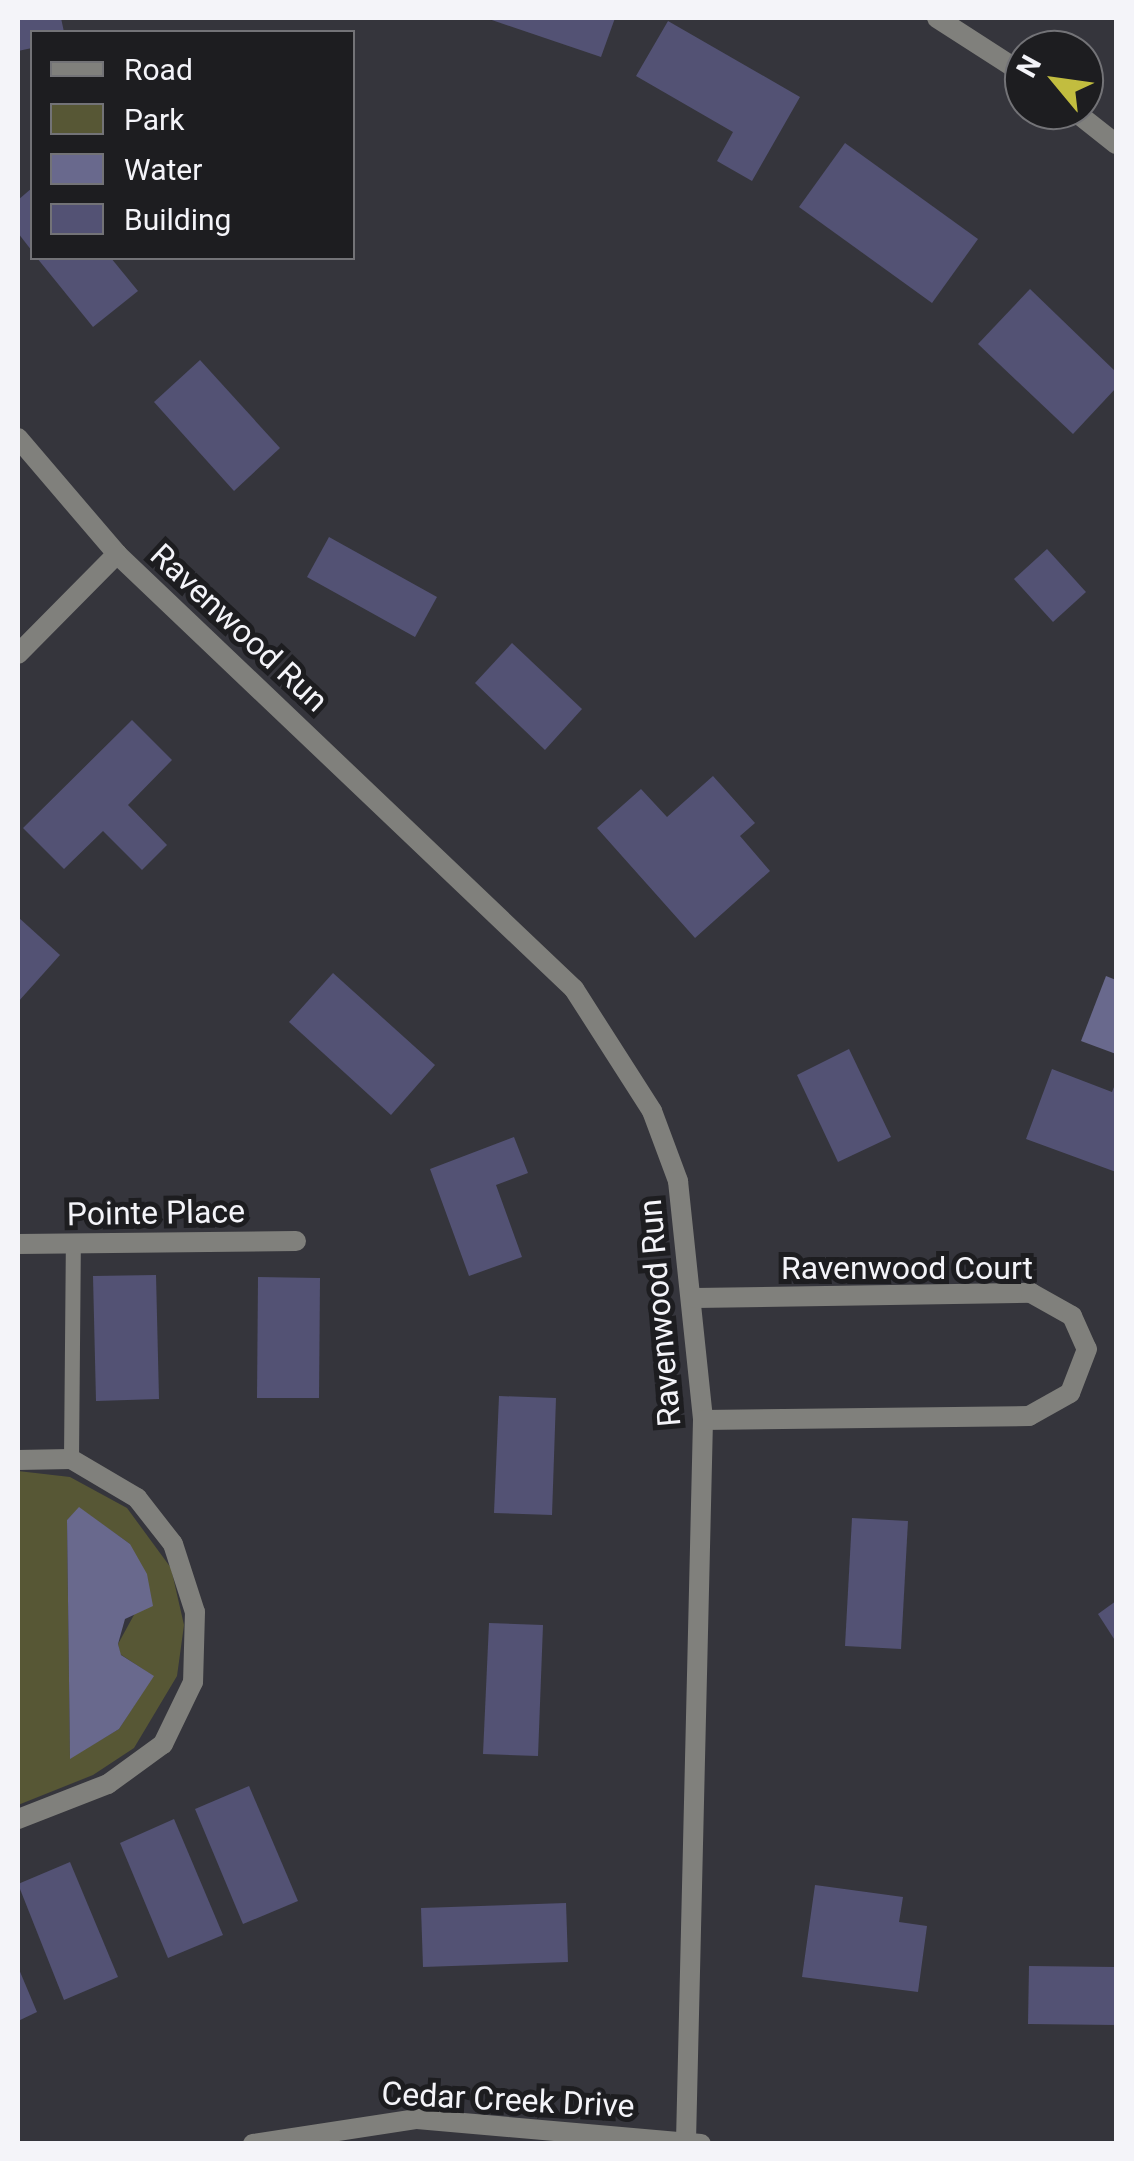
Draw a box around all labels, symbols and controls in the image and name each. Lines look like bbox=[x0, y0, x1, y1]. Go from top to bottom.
legend bbox=[30, 30, 355, 260]
north arrow bbox=[1004, 30, 1104, 130]
text: N bbox=[1010, 50, 1048, 83]
text: Road bbox=[124, 52, 193, 87]
text: Park bbox=[124, 102, 184, 137]
text: Water bbox=[124, 152, 202, 187]
text: Building bbox=[124, 202, 231, 237]
street label: Ravenwood Run bbox=[142, 536, 336, 720]
street label: Pointe Place bbox=[67, 1192, 245, 1234]
street label: Ravenwood Run bbox=[631, 1198, 689, 1428]
street label: Ravenwood Court bbox=[781, 1249, 1033, 1287]
street label: Cedar Creek Drive bbox=[380, 2074, 636, 2126]

